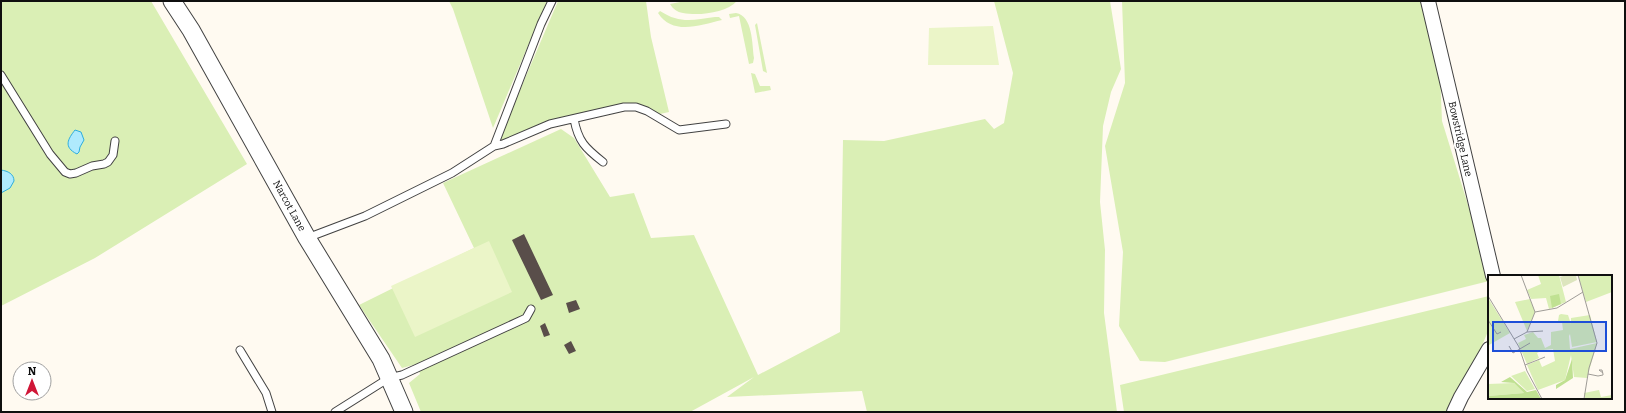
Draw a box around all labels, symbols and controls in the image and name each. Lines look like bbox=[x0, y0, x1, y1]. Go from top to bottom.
street label: Bowstridge Lane bbox=[1446, 100, 1474, 178]
street label: Narcot Lane bbox=[270, 178, 308, 234]
inset map bbox=[1488, 275, 1612, 399]
north arrow bbox=[12, 361, 52, 401]
text: N bbox=[28, 365, 37, 378]

